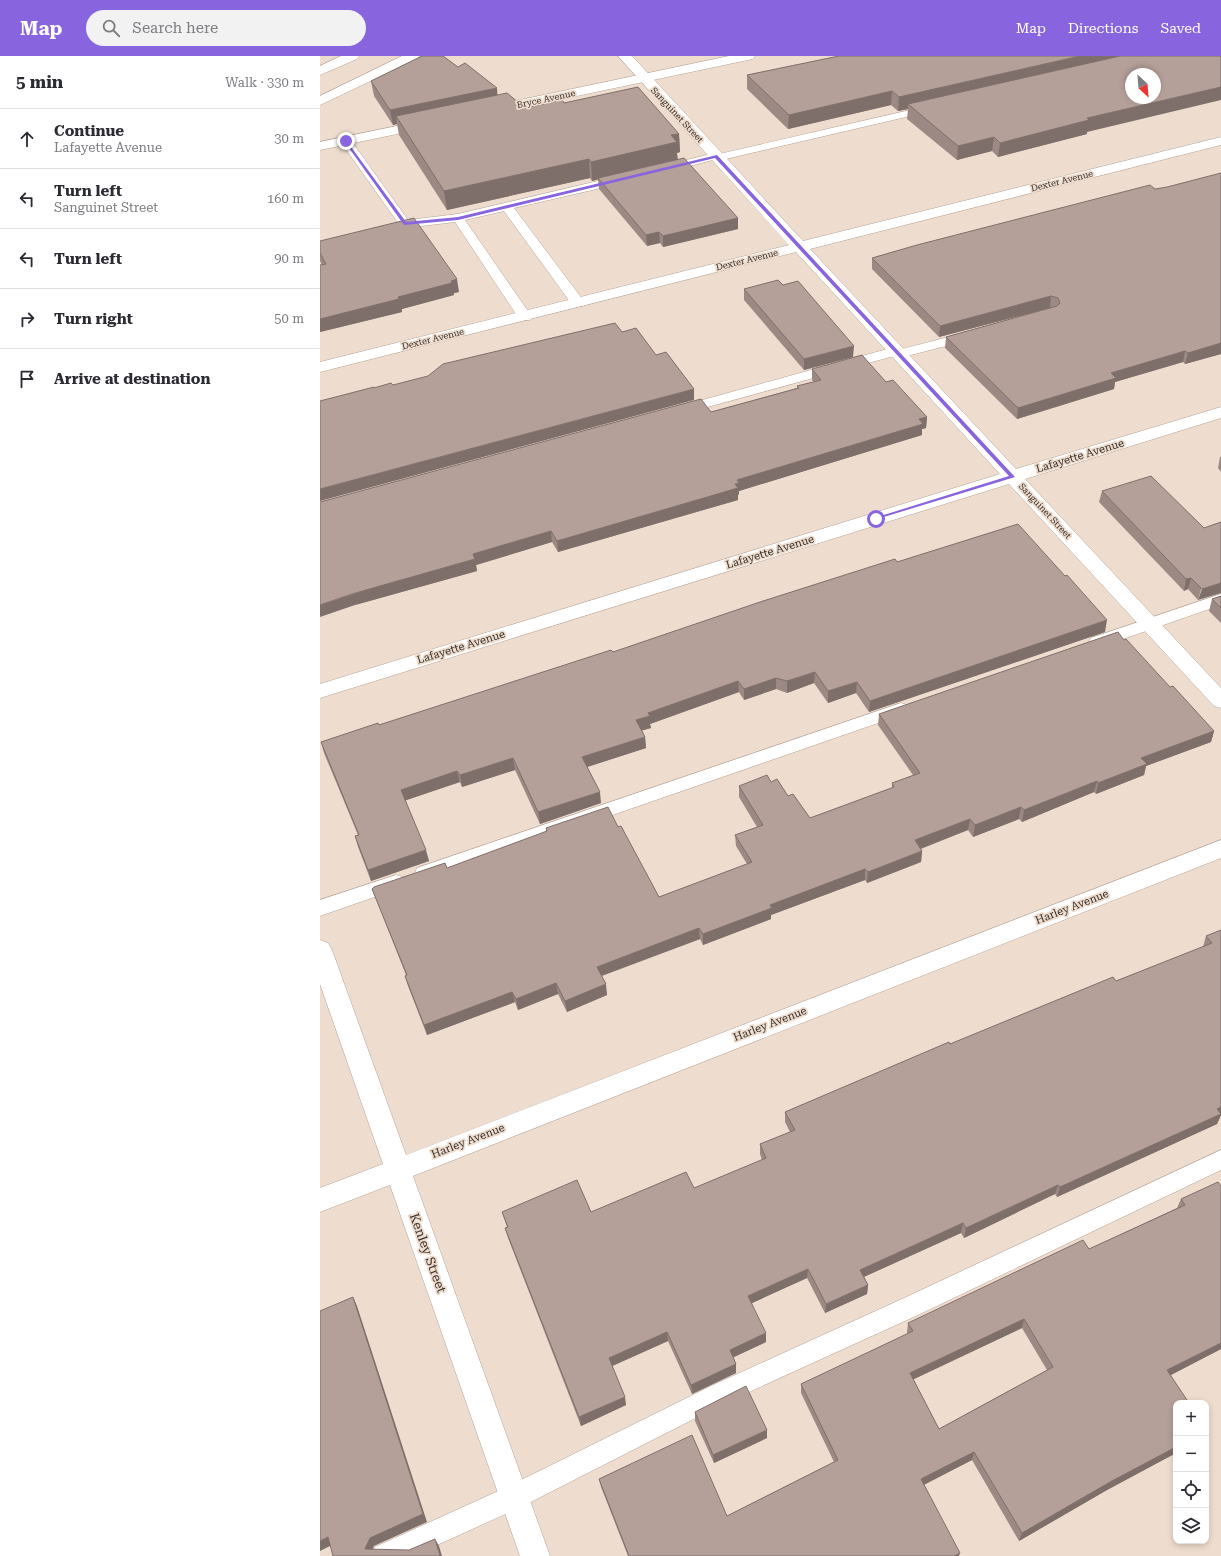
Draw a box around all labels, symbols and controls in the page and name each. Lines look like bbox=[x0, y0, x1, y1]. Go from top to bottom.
search box bbox=[86, 10, 366, 46]
text: Map bbox=[20, 17, 62, 40]
icon: search bbox=[100, 17, 122, 39]
text: Search here bbox=[132, 19, 218, 37]
text: Map bbox=[1016, 20, 1046, 36]
text: Directions bbox=[1068, 20, 1138, 36]
text: Saved bbox=[1160, 20, 1201, 36]
north arrow bbox=[1125, 68, 1161, 104]
text: 5 min bbox=[16, 72, 63, 92]
text: Walk · 330 m bbox=[225, 75, 304, 90]
street label: Sanguinet Street bbox=[649, 85, 706, 145]
street label: Bryce Avenue bbox=[516, 88, 576, 110]
text: Continue bbox=[54, 122, 124, 140]
icon: ahead bbox=[16, 128, 38, 150]
text: 30 m bbox=[274, 131, 304, 146]
route end bbox=[337, 132, 355, 150]
text: Lafayette Avenue bbox=[54, 140, 162, 155]
street label: Dexter Avenue bbox=[1030, 168, 1094, 194]
text: Turn left bbox=[54, 182, 122, 200]
icon: left bbox=[16, 188, 38, 210]
text: 160 m bbox=[267, 191, 304, 206]
text: Sanguinet Street bbox=[54, 200, 158, 215]
street label: Dexter Avenue bbox=[715, 247, 779, 273]
icon: left bbox=[16, 248, 38, 270]
text: Turn left bbox=[54, 250, 122, 268]
text: 90 m bbox=[274, 251, 304, 266]
icon: right bbox=[16, 308, 38, 330]
text: Turn right bbox=[54, 310, 133, 328]
text: 50 m bbox=[274, 311, 304, 326]
street label: Dexter Avenue bbox=[401, 326, 465, 352]
icon: arrive bbox=[16, 368, 38, 390]
text: Arrive at destination bbox=[54, 370, 210, 388]
street label: Lafayette Avenue bbox=[1034, 436, 1126, 476]
street label: Sanguinet Street bbox=[1017, 481, 1074, 541]
route start bbox=[867, 510, 885, 528]
street label: Lafayette Avenue bbox=[724, 532, 816, 572]
street label: Lafayette Avenue bbox=[415, 627, 507, 667]
street label: Harley Avenue bbox=[1033, 887, 1111, 927]
street label: Harley Avenue bbox=[731, 1004, 809, 1044]
street label: Harley Avenue bbox=[429, 1121, 507, 1161]
street label: Kenley Street bbox=[407, 1211, 449, 1295]
map controls bbox=[1173, 1400, 1209, 1544]
button: + bbox=[1173, 1400, 1209, 1436]
button: − bbox=[1173, 1436, 1209, 1472]
button: locate bbox=[1173, 1472, 1209, 1508]
button: layers bbox=[1173, 1508, 1209, 1544]

